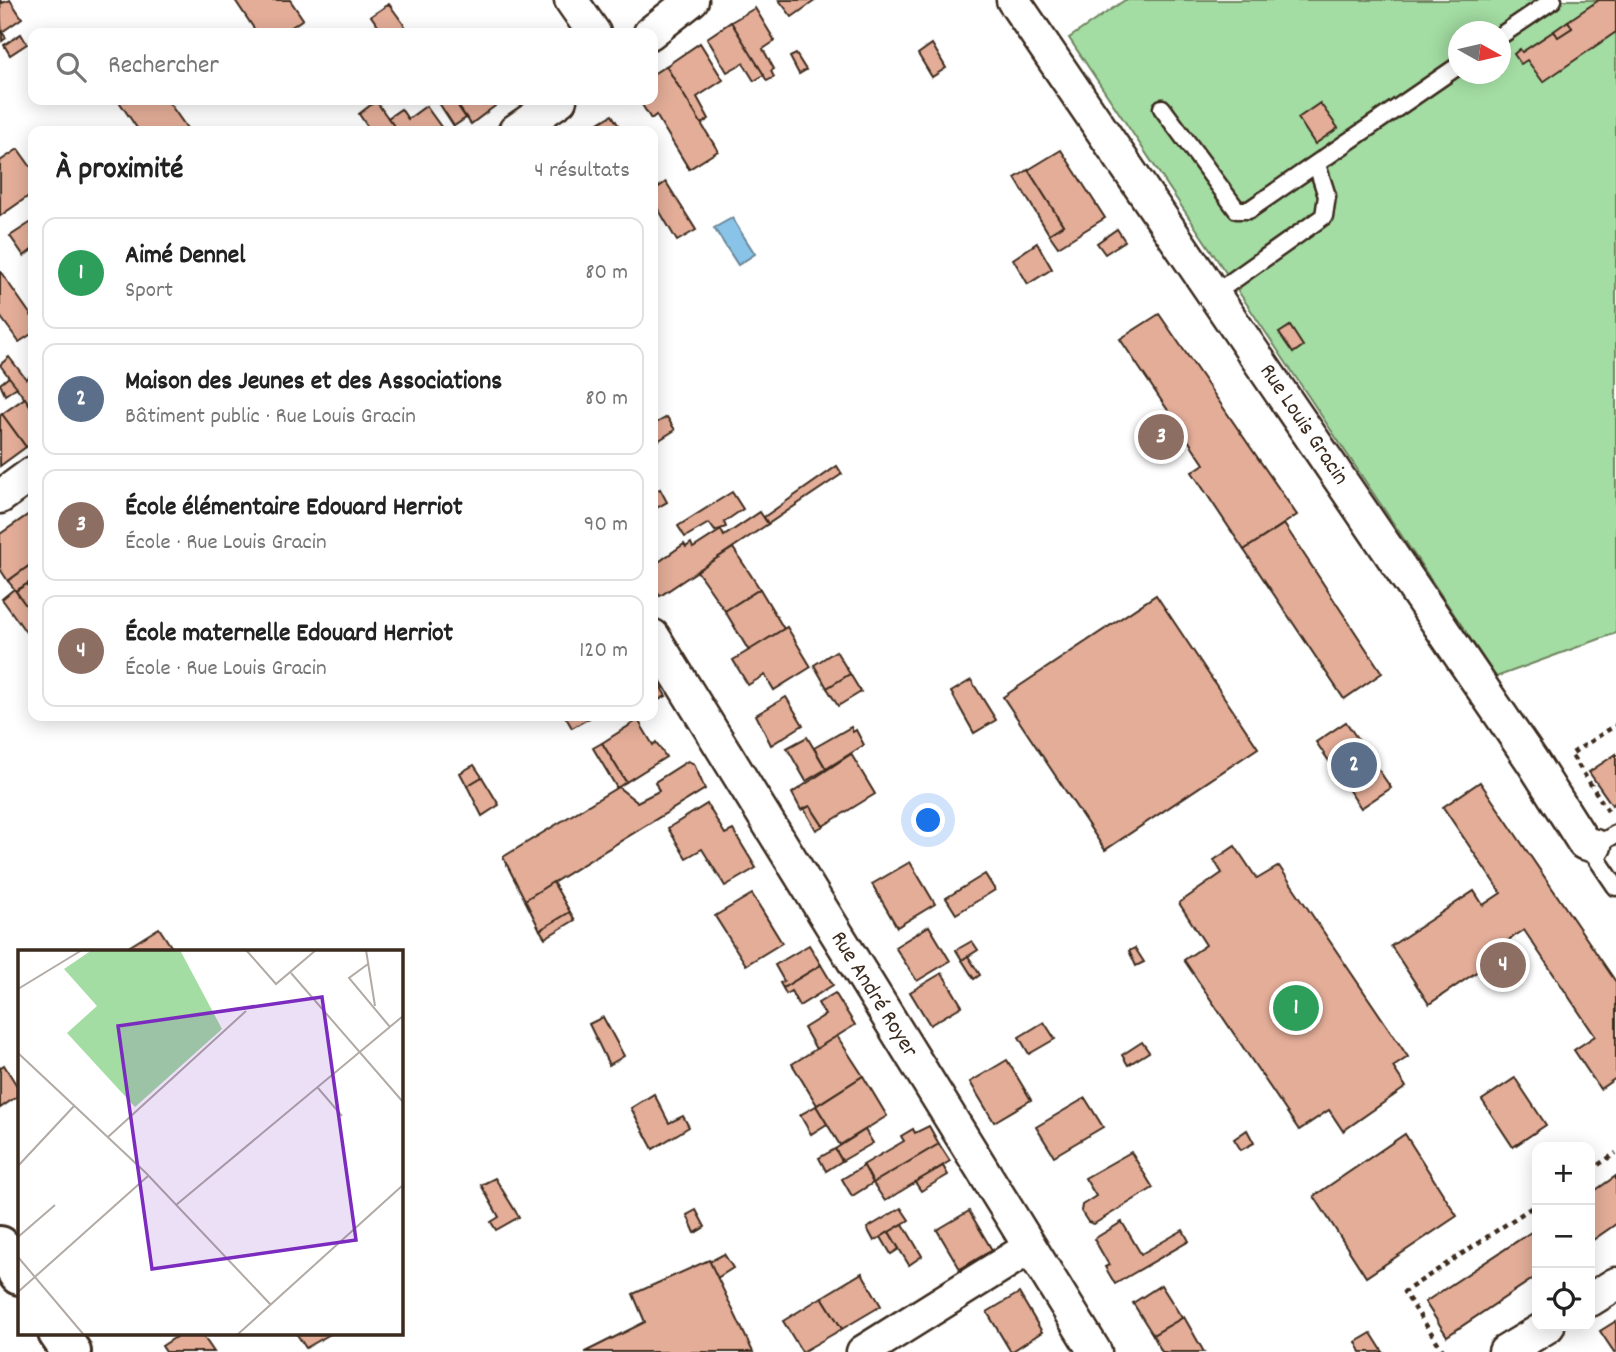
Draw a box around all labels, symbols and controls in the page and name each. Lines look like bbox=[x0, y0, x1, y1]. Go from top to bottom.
north arrow bbox=[1448, 21, 1511, 84]
search box bbox=[28, 28, 658, 105]
icon: search bbox=[52, 48, 90, 86]
text: Rechercher bbox=[108, 48, 219, 85]
text: À proximité bbox=[56, 150, 183, 193]
text: 4 résultats bbox=[534, 155, 630, 188]
text: Aimé Dennel bbox=[125, 238, 245, 275]
text: 1 bbox=[78, 257, 84, 290]
text: 80 m bbox=[585, 257, 628, 290]
text: Sport bbox=[125, 275, 173, 308]
street label: Rue Louis Gracin bbox=[1250, 358, 1356, 492]
text: Maison des Jeunes et des Associations bbox=[125, 364, 502, 401]
text: 2 bbox=[76, 383, 86, 416]
text: 80 m bbox=[585, 383, 628, 416]
text: Bâtiment public · Rue Louis Gracin bbox=[125, 401, 416, 434]
pin: 3 bbox=[1138, 411, 1184, 463]
text: École élémentaire Edouard Herriot bbox=[125, 490, 463, 527]
text: 3 bbox=[76, 509, 86, 542]
text: 90 m bbox=[584, 509, 628, 542]
text: École · Rue Louis Gracin bbox=[125, 527, 327, 560]
text: École maternelle Edouard Herriot bbox=[125, 616, 453, 653]
text: 4 bbox=[76, 635, 86, 668]
text: 120 m bbox=[579, 635, 628, 668]
text: École · Rue Louis Gracin bbox=[125, 653, 327, 686]
pin: 2 bbox=[1331, 739, 1377, 791]
your location bbox=[911, 803, 945, 837]
street label: Rue André Royer bbox=[821, 925, 925, 1065]
pin: 4 bbox=[1480, 939, 1526, 991]
inset map bbox=[18, 950, 402, 1334]
pin: 1 bbox=[1273, 982, 1319, 1034]
map controls bbox=[1532, 1142, 1595, 1331]
button: + bbox=[1532, 1142, 1595, 1205]
button: − bbox=[1532, 1205, 1595, 1268]
button: locate bbox=[1532, 1268, 1595, 1331]

